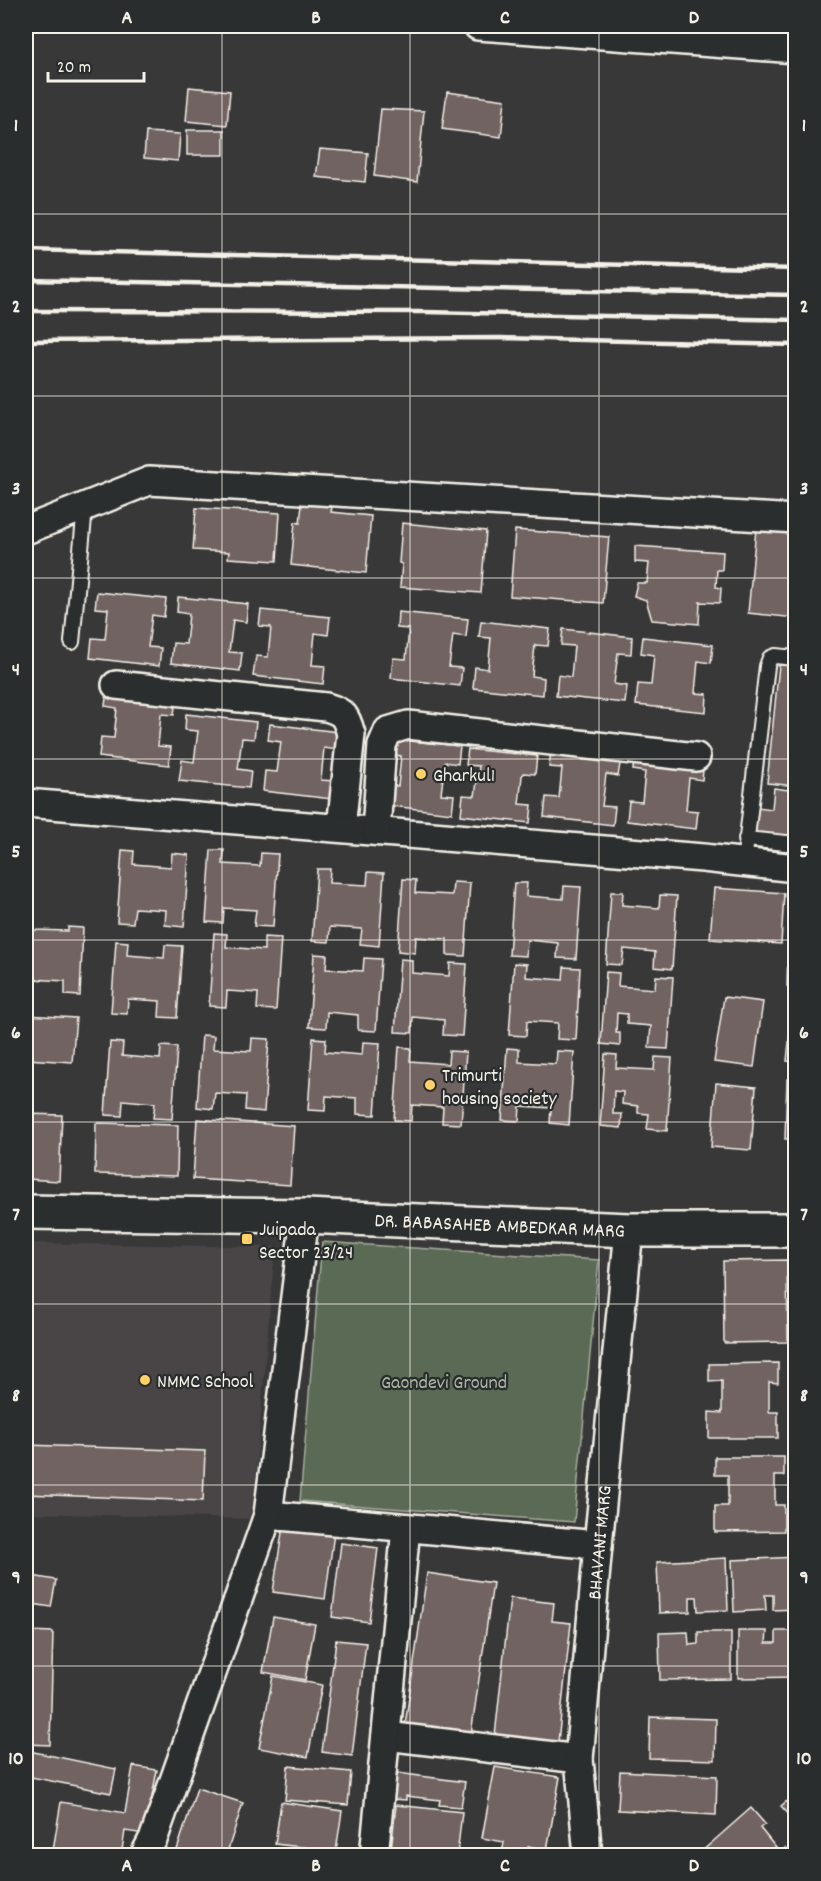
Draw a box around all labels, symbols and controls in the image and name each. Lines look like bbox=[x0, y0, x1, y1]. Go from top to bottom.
text: A bbox=[122, 5, 133, 33]
text: B bbox=[311, 5, 321, 33]
text: C bbox=[500, 5, 510, 33]
text: D bbox=[689, 5, 700, 33]
scale bar bbox=[48, 45, 144, 83]
text: 20 m bbox=[57, 56, 91, 81]
text: 1 bbox=[14, 113, 18, 141]
text: 1 bbox=[802, 113, 806, 141]
text: 2 bbox=[12, 294, 20, 322]
text: 2 bbox=[800, 294, 808, 322]
text: 3 bbox=[12, 476, 20, 504]
text: 3 bbox=[800, 476, 808, 504]
text: 4 bbox=[12, 657, 20, 685]
text: 4 bbox=[800, 657, 808, 685]
place label: Gharkul1 bbox=[433, 763, 495, 791]
marker: Gharkul1 bbox=[414, 767, 428, 781]
text: 5 bbox=[11, 839, 21, 867]
text: 5 bbox=[799, 839, 809, 867]
text: 6 bbox=[11, 1020, 21, 1048]
text: 6 bbox=[799, 1020, 809, 1048]
place label: Trimurti housing society bbox=[442, 1063, 558, 1114]
marker: Trimurti housing society bbox=[423, 1078, 437, 1092]
text: 7 bbox=[12, 1202, 20, 1230]
text: 7 bbox=[800, 1202, 808, 1230]
street label: DR. BABASAHEB AMBEDKAR MARG bbox=[374, 1208, 625, 1247]
place label: Juipada Sector 23/24 bbox=[259, 1217, 353, 1268]
marker: Juipada Sector 23/24 bbox=[240, 1232, 254, 1246]
place label: NMMC School bbox=[157, 1369, 254, 1397]
park label: Gaondevi Ground bbox=[381, 1370, 507, 1398]
marker: NMMC School bbox=[138, 1373, 152, 1387]
text: 8 bbox=[12, 1383, 20, 1411]
text: 8 bbox=[800, 1383, 808, 1411]
street label: BHAVANI MARG bbox=[582, 1484, 621, 1601]
text: 9 bbox=[11, 1565, 21, 1593]
text: 9 bbox=[799, 1565, 809, 1593]
text: 10 bbox=[8, 1746, 24, 1774]
text: 10 bbox=[796, 1746, 812, 1774]
text: A bbox=[122, 1853, 133, 1881]
text: B bbox=[311, 1853, 321, 1881]
text: C bbox=[500, 1853, 510, 1881]
text: D bbox=[689, 1853, 700, 1881]

